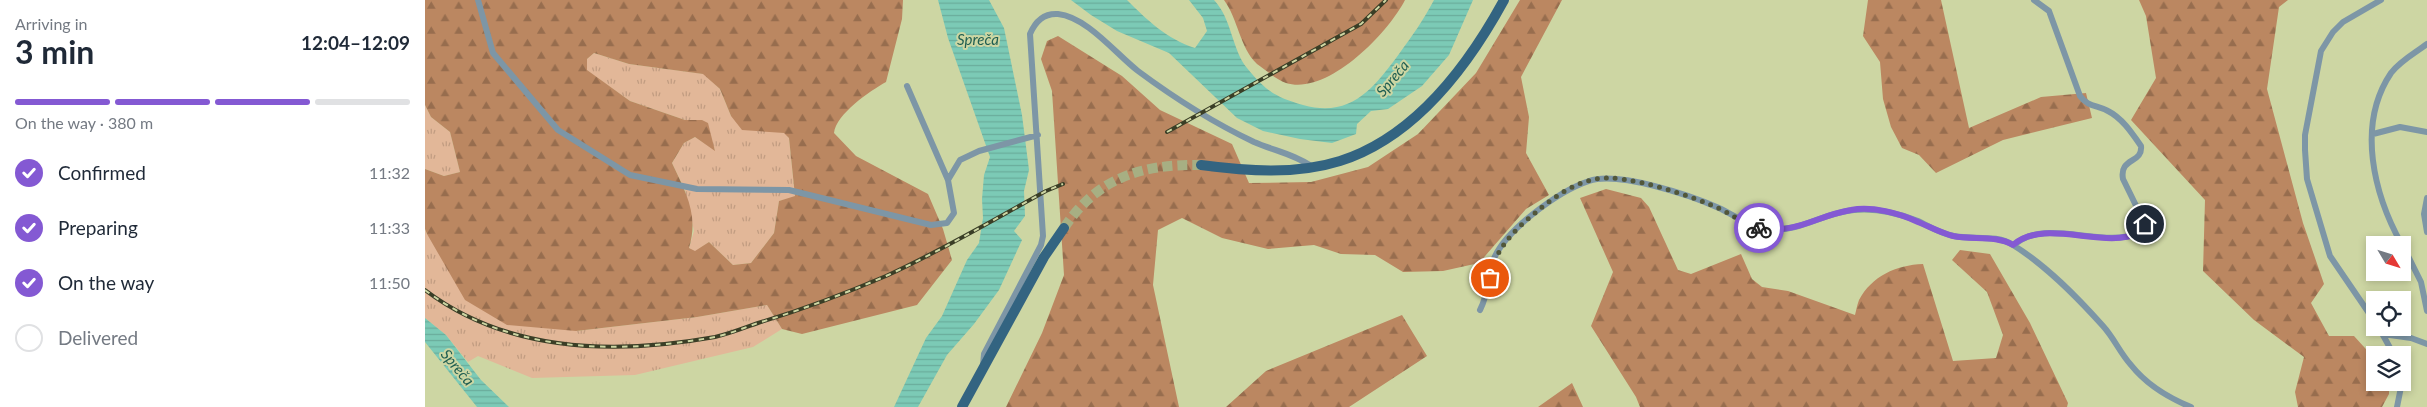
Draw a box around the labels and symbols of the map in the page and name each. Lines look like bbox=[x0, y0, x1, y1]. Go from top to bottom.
water label: Spreča bbox=[957, 30, 999, 48]
water label: Spreča bbox=[1372, 56, 1413, 100]
courier bbox=[1734, 203, 1784, 253]
pin bbox=[2124, 203, 2166, 245]
north arrow bbox=[2366, 236, 2411, 281]
pin bbox=[1469, 257, 1511, 299]
water label: Spreča bbox=[438, 345, 479, 389]

